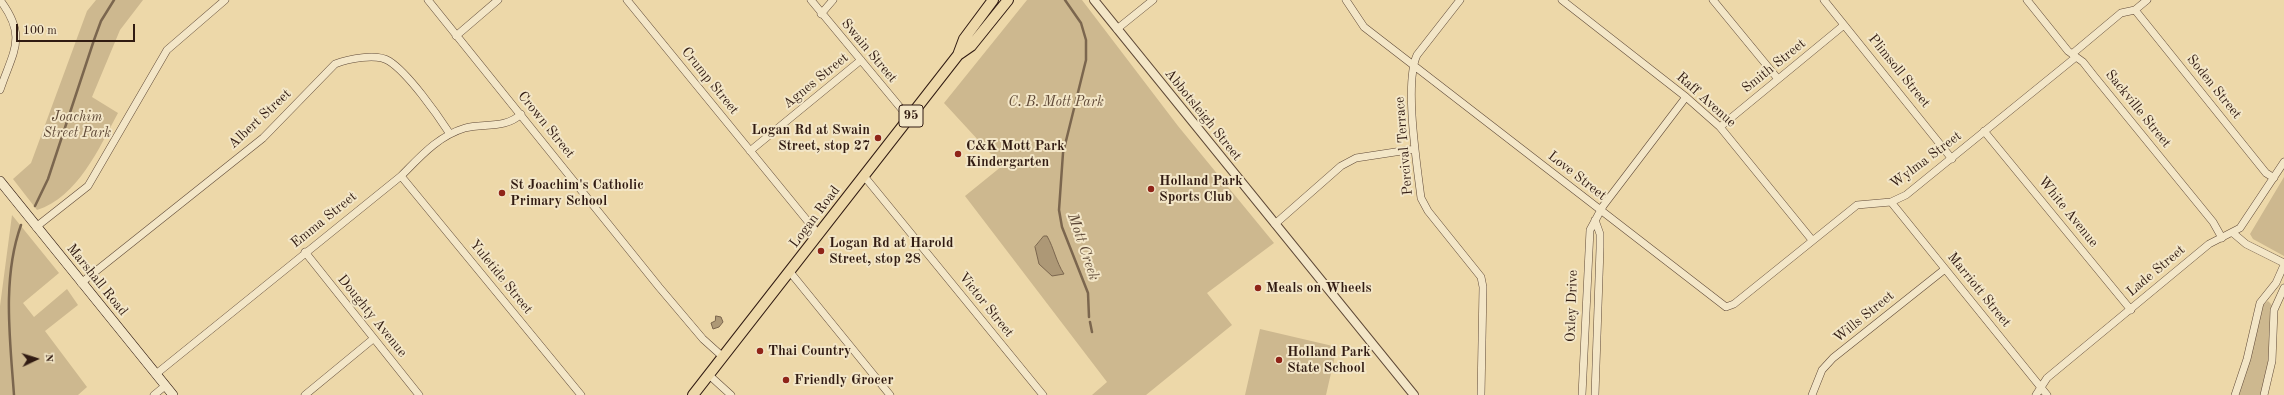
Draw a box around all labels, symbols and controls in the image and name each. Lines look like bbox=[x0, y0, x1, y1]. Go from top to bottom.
scale bar bbox=[18, 16, 137, 42]
street label: Swain Street bbox=[837, 16, 901, 86]
text: 100 m bbox=[23, 25, 57, 37]
street label: Plimsoll Street bbox=[1864, 31, 1934, 111]
street label: Smith Street bbox=[1739, 35, 1809, 97]
street label: Crump Street bbox=[678, 44, 742, 118]
street label: Agnes Street bbox=[780, 50, 852, 112]
street label: Soden Street bbox=[2183, 51, 2245, 123]
street label: Abbotsleigh Street bbox=[1161, 66, 1245, 164]
street label: Sackville Street bbox=[2102, 67, 2174, 151]
street label: Raff Avenue bbox=[1673, 69, 1739, 131]
street label: Albert Street bbox=[225, 86, 295, 152]
street label: Crown Street bbox=[514, 88, 578, 162]
park label: C. B. Mott Park bbox=[1008, 94, 1104, 110]
street label: Percival Terrace bbox=[1391, 96, 1417, 196]
road number: 95 bbox=[899, 105, 923, 127]
park label: Joachim Street Park bbox=[43, 109, 111, 142]
place label: Logan Rd at Swain Street, stop 27 bbox=[751, 122, 870, 154]
street label: Wylma Street bbox=[1887, 128, 1965, 192]
marker: Logan Rd at Swain Street, stop 27 bbox=[873, 133, 883, 143]
place label: C&K Mott Park Kindergarten bbox=[966, 138, 1065, 170]
street label: Love Street bbox=[1544, 148, 1610, 204]
marker: C&K Mott Park Kindergarten bbox=[953, 149, 963, 159]
place label: Holland Park Sports Club bbox=[1159, 173, 1243, 206]
street label: White Avenue bbox=[2034, 173, 2102, 251]
place label: St Joachim's Catholic Primary School bbox=[510, 177, 644, 210]
street label: Logan Road bbox=[786, 183, 844, 251]
marker: Holland Park Sports Club bbox=[1146, 184, 1156, 194]
street label: Emma Street bbox=[288, 188, 360, 252]
marker: St Joachim's Catholic Primary School bbox=[497, 188, 507, 198]
water label: Mott Creek bbox=[1063, 211, 1103, 283]
place label: Logan Rd at Harold Street, stop 28 bbox=[829, 235, 953, 268]
street label: Yuletide Street bbox=[466, 236, 536, 318]
street label: Marshall Road bbox=[63, 241, 131, 319]
street label: Lade Street bbox=[2123, 242, 2189, 300]
marker: Logan Rd at Harold Street, stop 28 bbox=[816, 246, 826, 256]
street label: Marriott Street bbox=[1944, 249, 2014, 331]
street label: Victor Street bbox=[955, 269, 1017, 341]
street label: Oxley Drive bbox=[1562, 270, 1582, 342]
street label: Doughty Avenue bbox=[334, 271, 410, 361]
place label: Meals on Wheels bbox=[1266, 280, 1372, 296]
marker: Meals on Wheels bbox=[1253, 283, 1263, 293]
street label: Wills Street bbox=[1830, 288, 1898, 346]
north arrow bbox=[16, 339, 56, 379]
place label: Thai Country bbox=[768, 343, 851, 359]
place label: Holland Park State School bbox=[1287, 344, 1371, 376]
marker: Thai Country bbox=[755, 346, 765, 356]
text: N bbox=[43, 354, 54, 363]
marker: Holland Park State School bbox=[1274, 355, 1284, 365]
place label: Friendly Grocer bbox=[794, 372, 894, 388]
marker: Friendly Grocer bbox=[781, 375, 791, 385]

